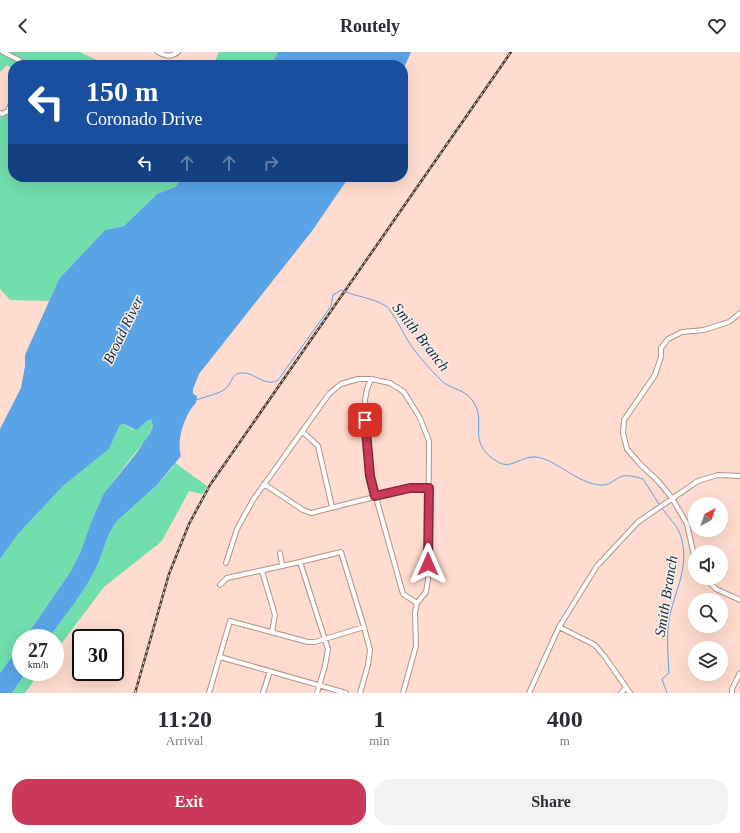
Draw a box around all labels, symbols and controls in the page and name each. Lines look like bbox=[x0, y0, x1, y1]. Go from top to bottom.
icon: back bbox=[12, 15, 34, 37]
icon: heart bbox=[706, 15, 728, 37]
text: Routely bbox=[340, 16, 400, 36]
icon: left bbox=[20, 76, 72, 128]
text: 150 m bbox=[86, 76, 158, 107]
text: Coronado Drive bbox=[86, 109, 202, 129]
icon: left bbox=[134, 152, 156, 174]
icon: ahead bbox=[176, 152, 198, 174]
icon: ahead bbox=[218, 152, 240, 174]
icon: right bbox=[260, 152, 282, 174]
water label: Broad River bbox=[100, 293, 146, 366]
water label: Smith Branch bbox=[389, 300, 453, 374]
pin bbox=[348, 403, 382, 437]
icon: arrive bbox=[354, 409, 376, 431]
north arrow bbox=[688, 497, 728, 537]
map controls bbox=[688, 497, 728, 681]
position arrow bbox=[407, 543, 449, 585]
button: sound bbox=[688, 545, 728, 585]
water label: Smith Branch bbox=[652, 554, 680, 638]
button: search bbox=[688, 593, 728, 633]
speed limit sign: 30 bbox=[72, 629, 124, 681]
text: 27 bbox=[28, 639, 48, 661]
button: layers bbox=[688, 641, 728, 681]
text: km/h bbox=[28, 659, 48, 670]
text: 11:20 bbox=[157, 706, 212, 732]
text: 1 bbox=[373, 706, 385, 732]
text: 400 bbox=[547, 706, 583, 732]
text: Arrival bbox=[166, 733, 203, 748]
text: min bbox=[369, 733, 389, 748]
text: m bbox=[560, 733, 570, 748]
button: Exit bbox=[12, 779, 366, 825]
button: Share bbox=[374, 779, 728, 825]

